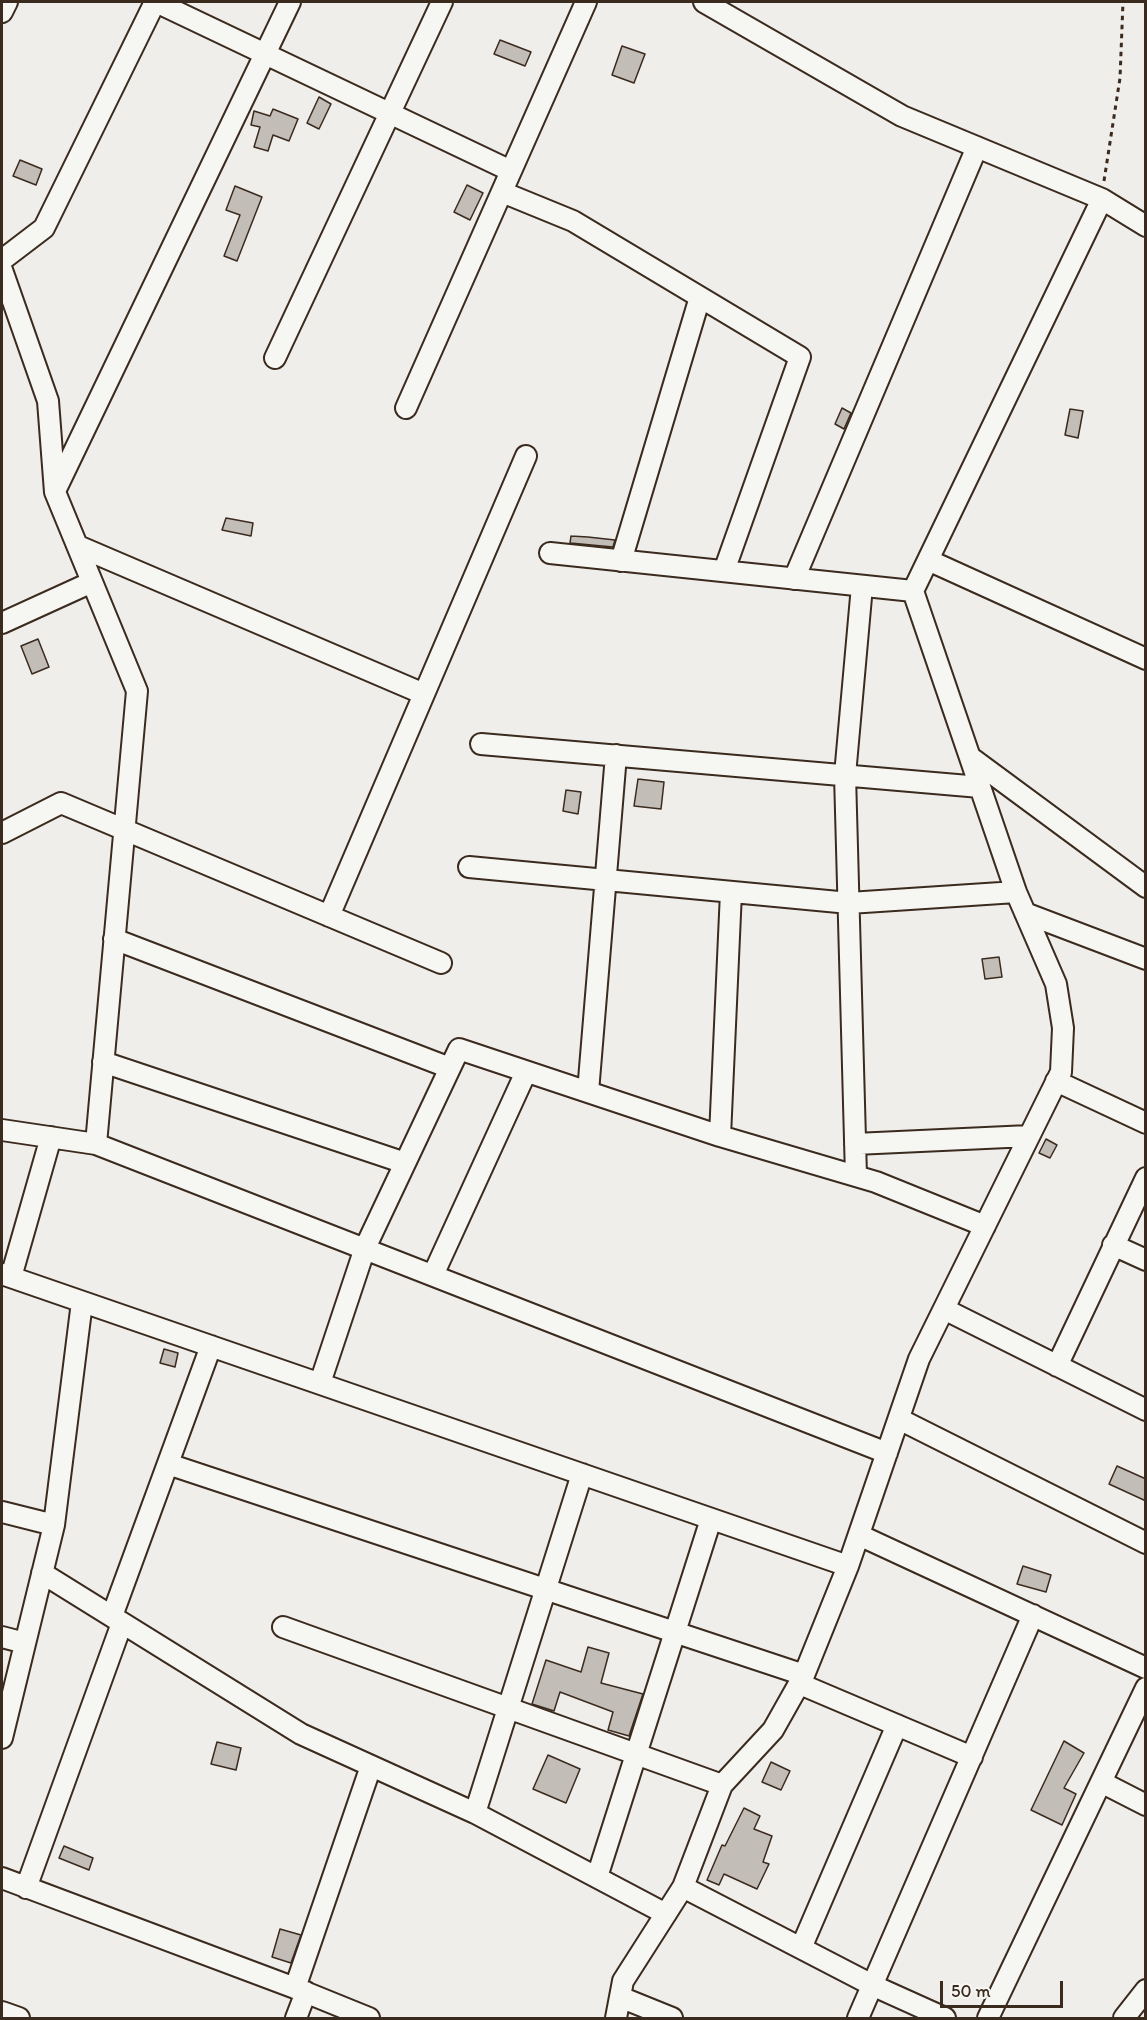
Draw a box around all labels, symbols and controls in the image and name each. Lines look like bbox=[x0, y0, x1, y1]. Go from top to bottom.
scale bar bbox=[943, 1969, 1066, 2007]
text: 50 m bbox=[951, 1980, 991, 2002]

